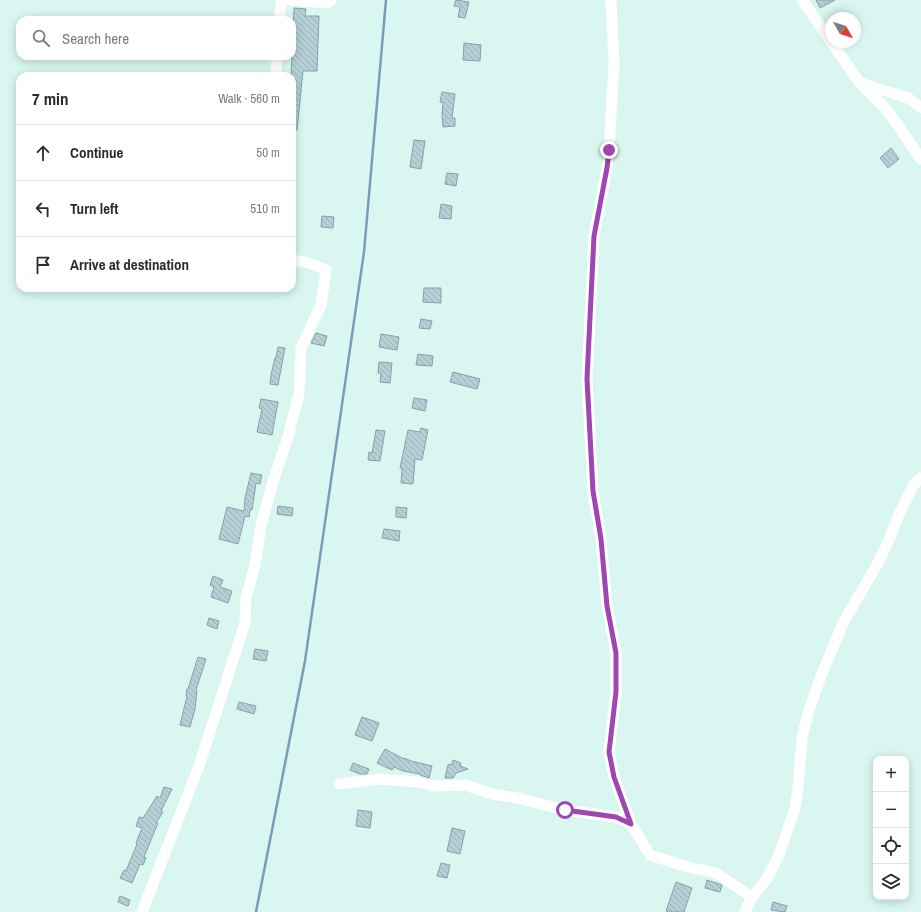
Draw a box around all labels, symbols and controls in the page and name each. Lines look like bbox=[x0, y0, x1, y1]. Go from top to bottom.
north arrow bbox=[825, 12, 861, 48]
search box bbox=[16, 16, 296, 60]
icon: search bbox=[30, 27, 52, 49]
text: Search here bbox=[62, 28, 129, 49]
text: 7 min bbox=[32, 87, 68, 110]
text: Walk · 560 m bbox=[218, 90, 280, 107]
route end bbox=[600, 141, 618, 159]
icon: ahead bbox=[32, 142, 54, 164]
text: Continue bbox=[70, 142, 123, 163]
text: 50 m bbox=[256, 144, 280, 161]
icon: left bbox=[32, 198, 54, 220]
text: Turn left bbox=[70, 198, 118, 219]
text: 510 m bbox=[250, 200, 280, 217]
icon: arrive bbox=[32, 254, 54, 276]
text: Arrive at destination bbox=[70, 254, 189, 275]
map controls bbox=[873, 756, 909, 900]
button: + bbox=[873, 756, 909, 792]
button: − bbox=[873, 792, 909, 828]
route start bbox=[556, 801, 574, 819]
button: locate bbox=[873, 828, 909, 864]
button: layers bbox=[873, 864, 909, 900]

